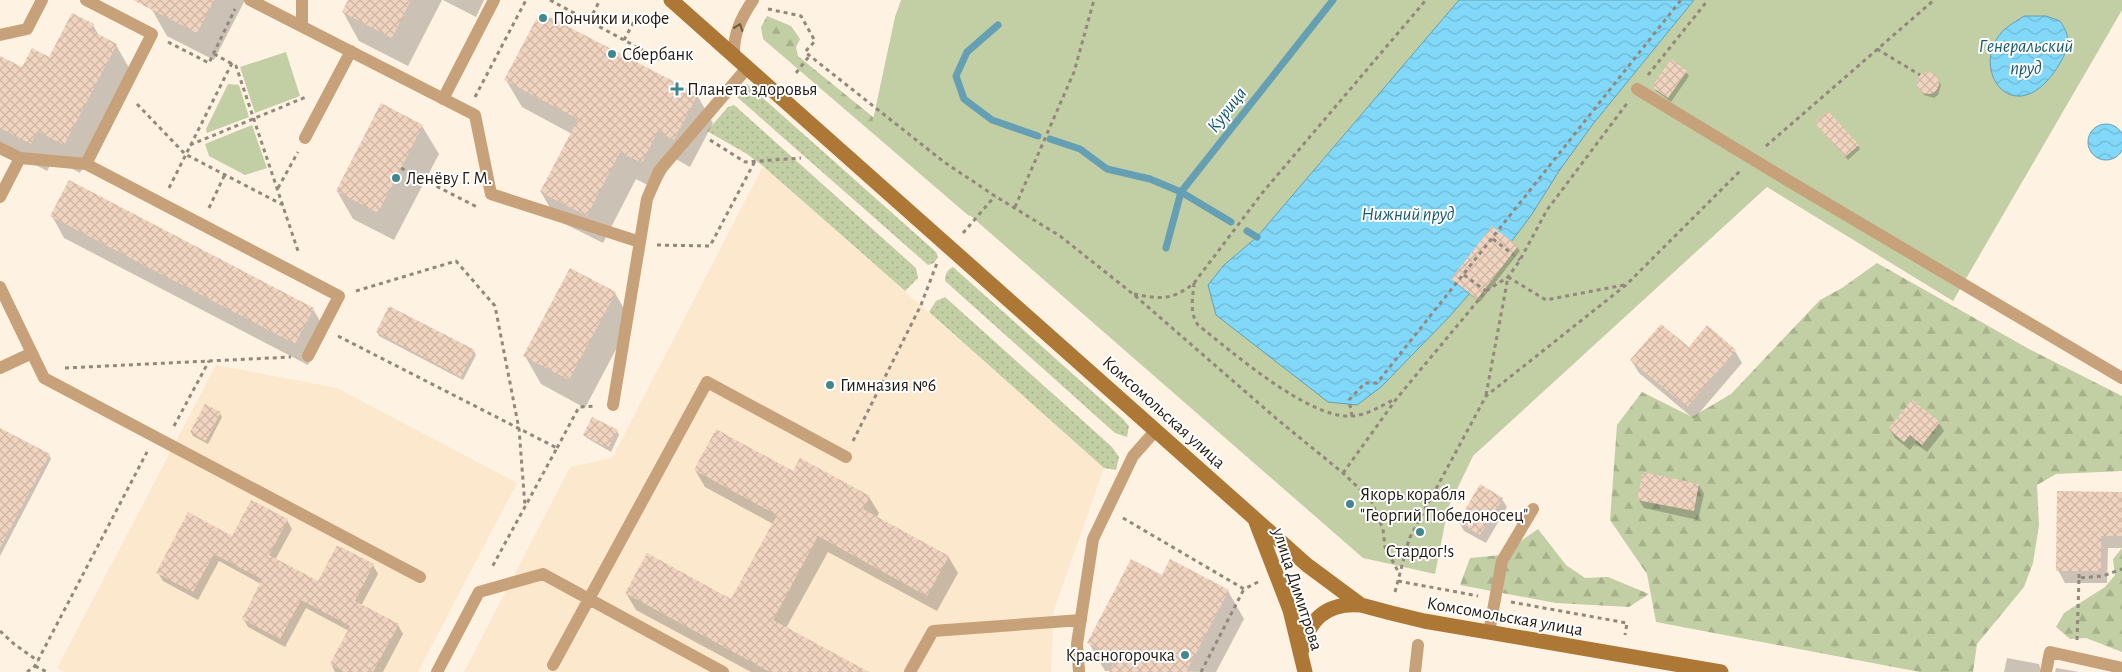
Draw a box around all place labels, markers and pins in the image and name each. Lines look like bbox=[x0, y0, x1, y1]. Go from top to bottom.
place label: Пончики и кофе bbox=[553, 10, 669, 28]
marker: Пончики и кофе bbox=[537, 12, 549, 24]
place label: Сбербанк bbox=[622, 45, 694, 64]
marker: Сбербанк bbox=[606, 48, 618, 60]
place label: Планета здоровья bbox=[687, 81, 818, 99]
marker: Планета здоровья bbox=[671, 83, 683, 95]
place label: Ленёву Г. М. bbox=[406, 170, 492, 188]
marker: Ленёву Г. М. bbox=[390, 172, 402, 184]
place label: Гимназия №6 bbox=[840, 377, 936, 395]
marker: Гимназия №6 bbox=[824, 379, 836, 391]
place label: Якорь корабля "Георгий Победоносец" bbox=[1360, 485, 1528, 525]
marker: Якорь корабля "Георгий Победоносец" bbox=[1344, 498, 1356, 510]
marker: Стардог!s bbox=[1414, 526, 1426, 538]
place label: Стардог!s bbox=[1386, 543, 1454, 561]
place label: Красногорочка bbox=[1065, 647, 1175, 665]
marker: Красногорочка bbox=[1179, 649, 1191, 661]

